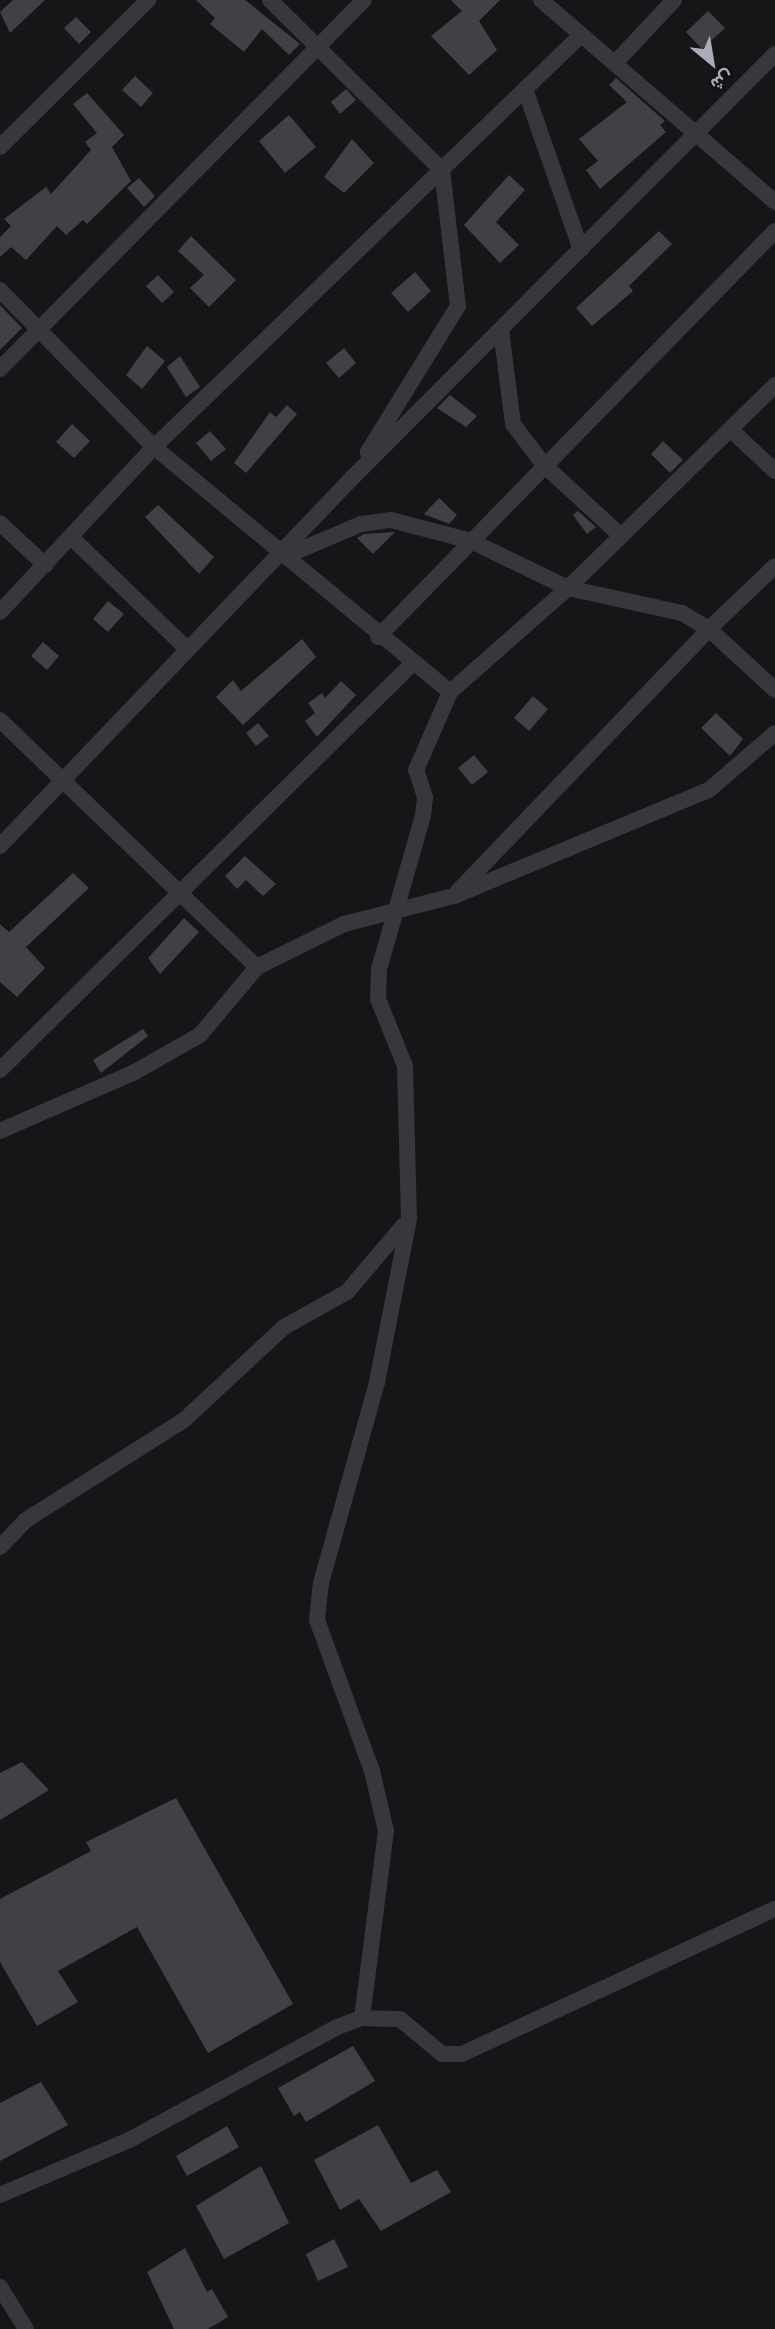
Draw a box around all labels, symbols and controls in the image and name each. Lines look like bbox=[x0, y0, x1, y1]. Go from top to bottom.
north arrow bbox=[677, 28, 747, 98]
text: ش bbox=[707, 66, 738, 97]

